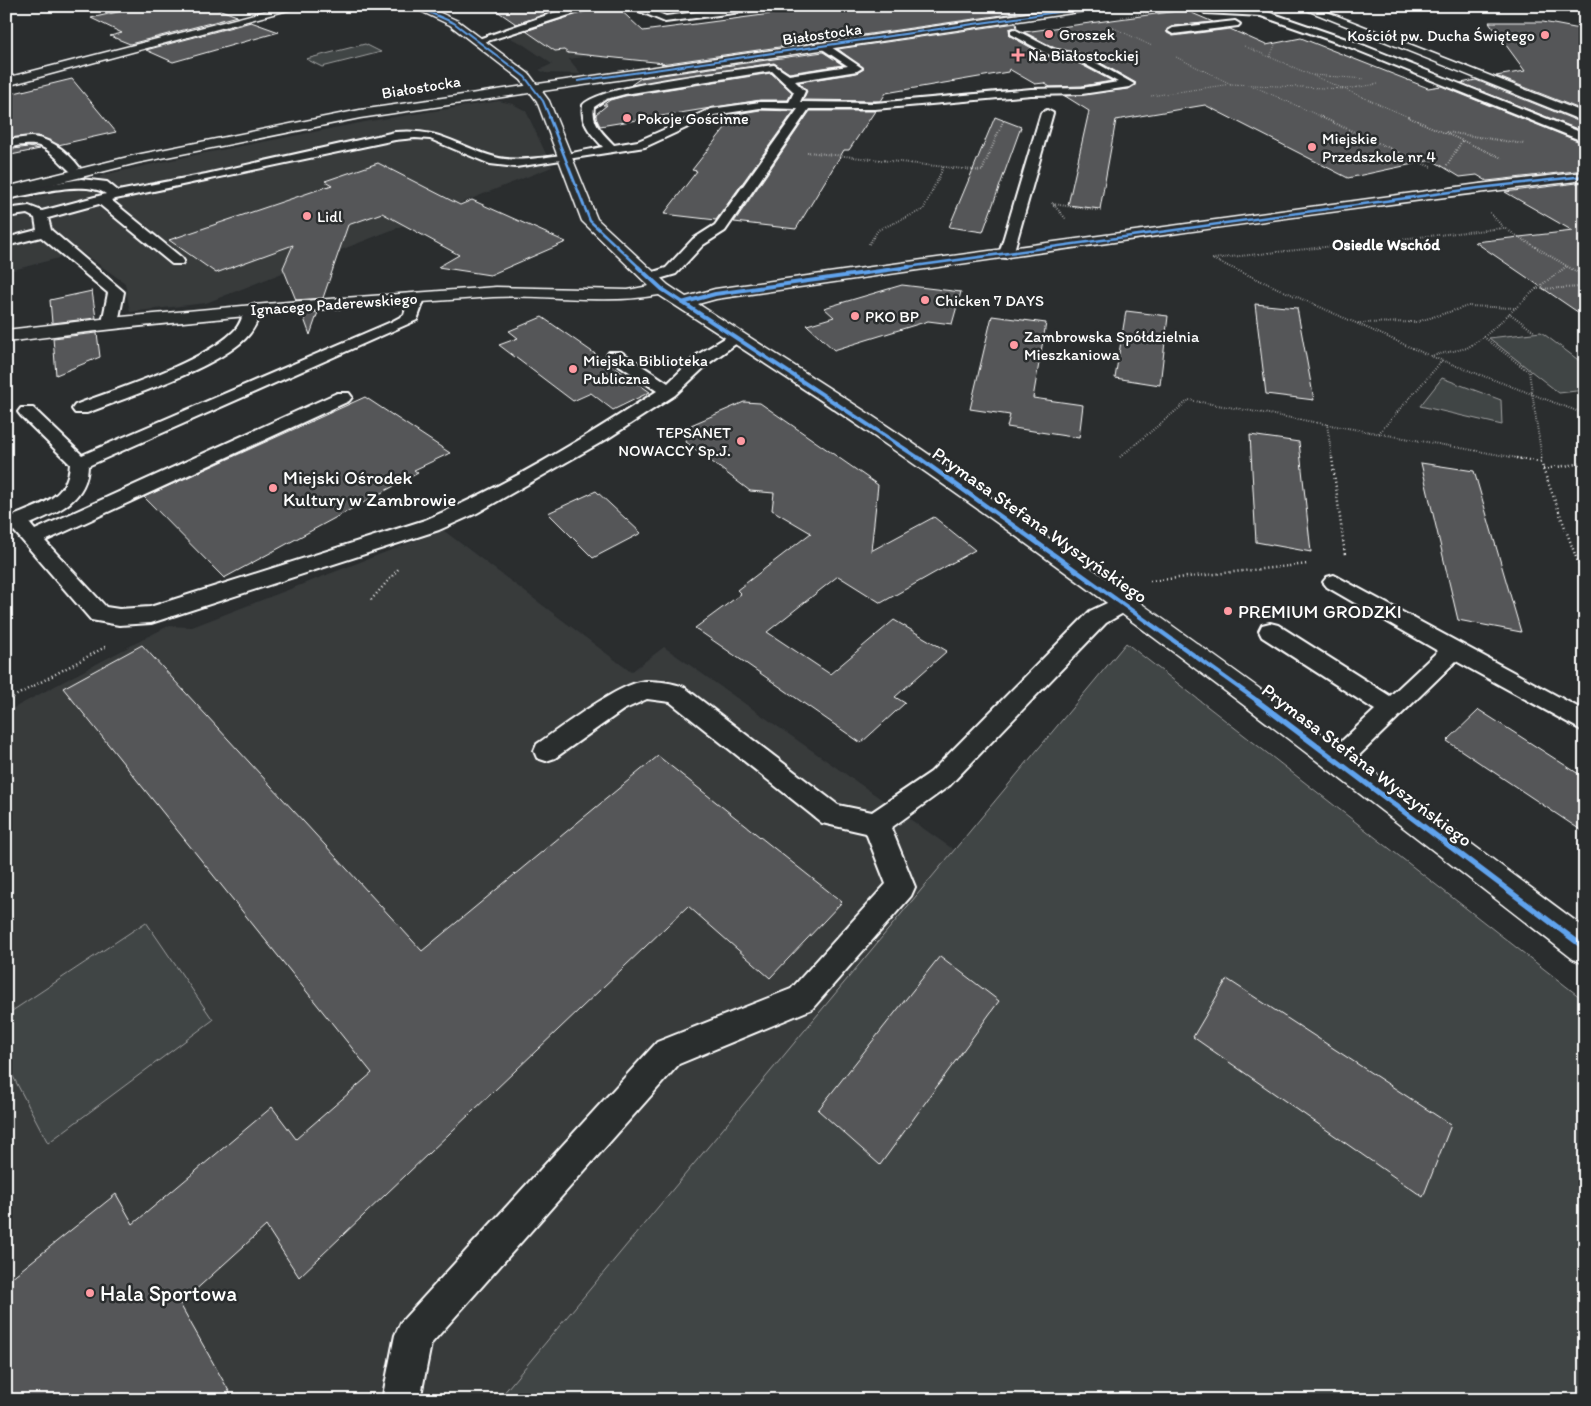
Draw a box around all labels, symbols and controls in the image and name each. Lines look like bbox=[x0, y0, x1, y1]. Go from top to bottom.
street label: Białostocka bbox=[781, 19, 863, 49]
place label: Groszek bbox=[1059, 25, 1116, 44]
place label: Kościół pw. Ducha Świętego bbox=[1347, 26, 1535, 45]
marker: Groszek bbox=[1043, 28, 1055, 40]
marker: Kościół pw. Ducha Świętego bbox=[1539, 29, 1551, 41]
place label: Na Białostockiej bbox=[1028, 46, 1139, 65]
marker: Na Białostockiej bbox=[1012, 49, 1024, 61]
street label: Białostocka bbox=[380, 71, 462, 103]
place label: Pokoje Gościnne bbox=[637, 109, 749, 128]
marker: Pokoje Gościnne bbox=[621, 112, 633, 124]
place label: Miejskie Przedszkole nr 4 bbox=[1322, 129, 1436, 166]
marker: Miejskie Przedszkole nr 4 bbox=[1306, 141, 1318, 153]
place label: Lidl bbox=[317, 207, 343, 226]
marker: Lidl bbox=[301, 210, 313, 222]
district label: Osiedle Wschód bbox=[1332, 235, 1440, 254]
street label: Ignacego Paderewskiego bbox=[250, 289, 418, 319]
place label: Chicken 7 DAYS bbox=[935, 291, 1044, 310]
marker: Chicken 7 DAYS bbox=[919, 294, 931, 306]
place label: PKO BP bbox=[865, 307, 919, 326]
marker: PKO BP bbox=[849, 310, 861, 322]
place label: Zambrowska Spółdzielnia Mieszkaniowa bbox=[1024, 327, 1200, 364]
marker: Zambrowska Spółdzielnia Mieszkaniowa bbox=[1008, 339, 1020, 351]
place label: Miejska Biblioteka Publiczna bbox=[583, 351, 708, 388]
marker: Miejska Biblioteka Publiczna bbox=[567, 363, 579, 375]
place label: TEPSANET NOWACCY Sp.J. bbox=[618, 423, 731, 460]
marker: TEPSANET NOWACCY Sp.J. bbox=[735, 435, 747, 447]
street label: Prymasa Stefana Wyszyńskiego bbox=[928, 442, 1152, 608]
place label: Miejski Ośrodek Kultury w Zambrowie bbox=[283, 466, 456, 511]
marker: Miejski Ośrodek Kultury w Zambrowie bbox=[267, 482, 279, 494]
place label: PREMIUM GRODZKI bbox=[1238, 600, 1402, 623]
marker: PREMIUM GRODZKI bbox=[1222, 605, 1234, 617]
street label: Prymasa Stefana Wyszyńskiego bbox=[1257, 678, 1477, 852]
place label: Hala Sportowa bbox=[100, 1280, 237, 1307]
marker: Hala Sportowa bbox=[84, 1287, 96, 1299]

